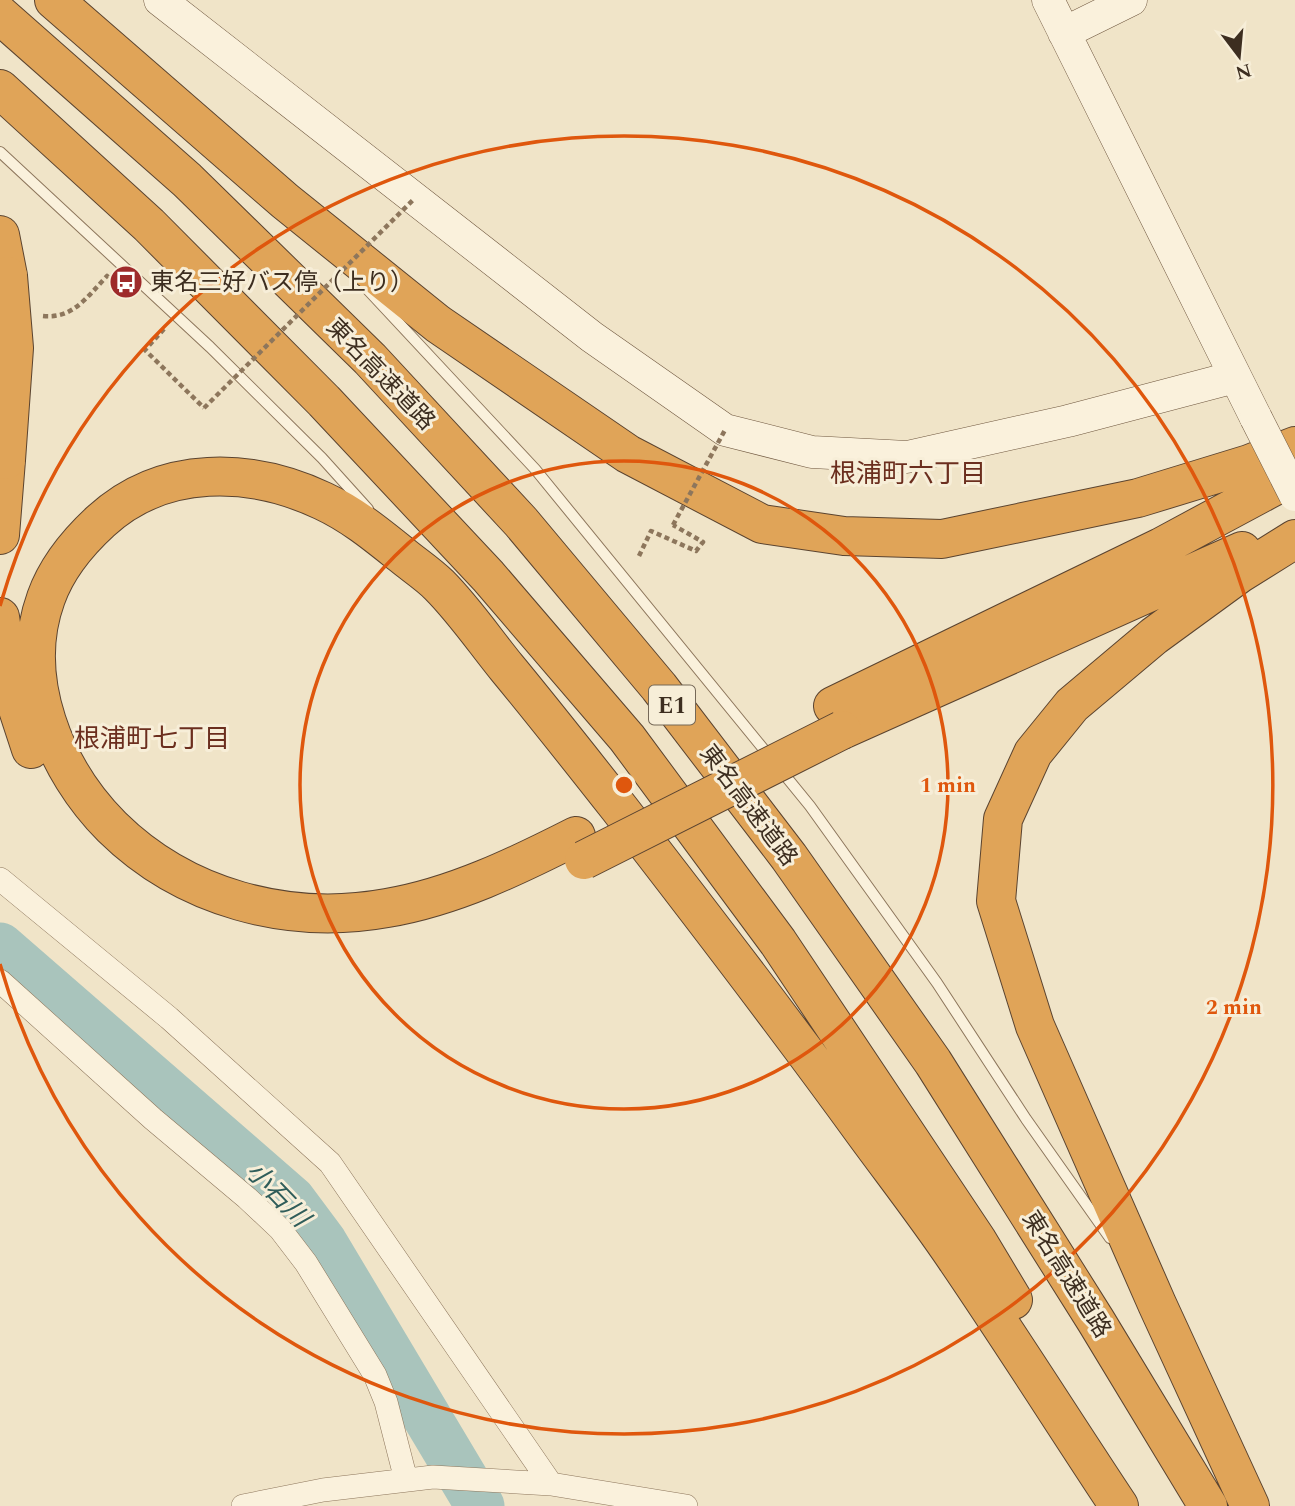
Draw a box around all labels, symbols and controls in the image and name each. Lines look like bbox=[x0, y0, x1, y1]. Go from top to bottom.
north arrow bbox=[1204, 21, 1274, 91]
text: N bbox=[1232, 55, 1255, 87]
bus stop icon: 東名三好バス停（上り） bbox=[107, 263, 145, 301]
place label: 東名三好バス停（上り） bbox=[150, 265, 414, 301]
street label: 東名高速道路 bbox=[317, 310, 443, 439]
district label: 根浦町六丁目 bbox=[830, 454, 986, 494]
road number: E1 bbox=[649, 685, 695, 724]
district label: 根浦町七丁目 bbox=[74, 719, 230, 759]
street label: 東名高速道路 bbox=[690, 737, 806, 874]
text: 1 min bbox=[920, 770, 976, 802]
centre of rings bbox=[612, 773, 636, 797]
text: 2 min bbox=[1206, 992, 1262, 1024]
water label: 小石川 bbox=[236, 1153, 321, 1239]
street label: 東名高速道路 bbox=[1013, 1204, 1120, 1345]

